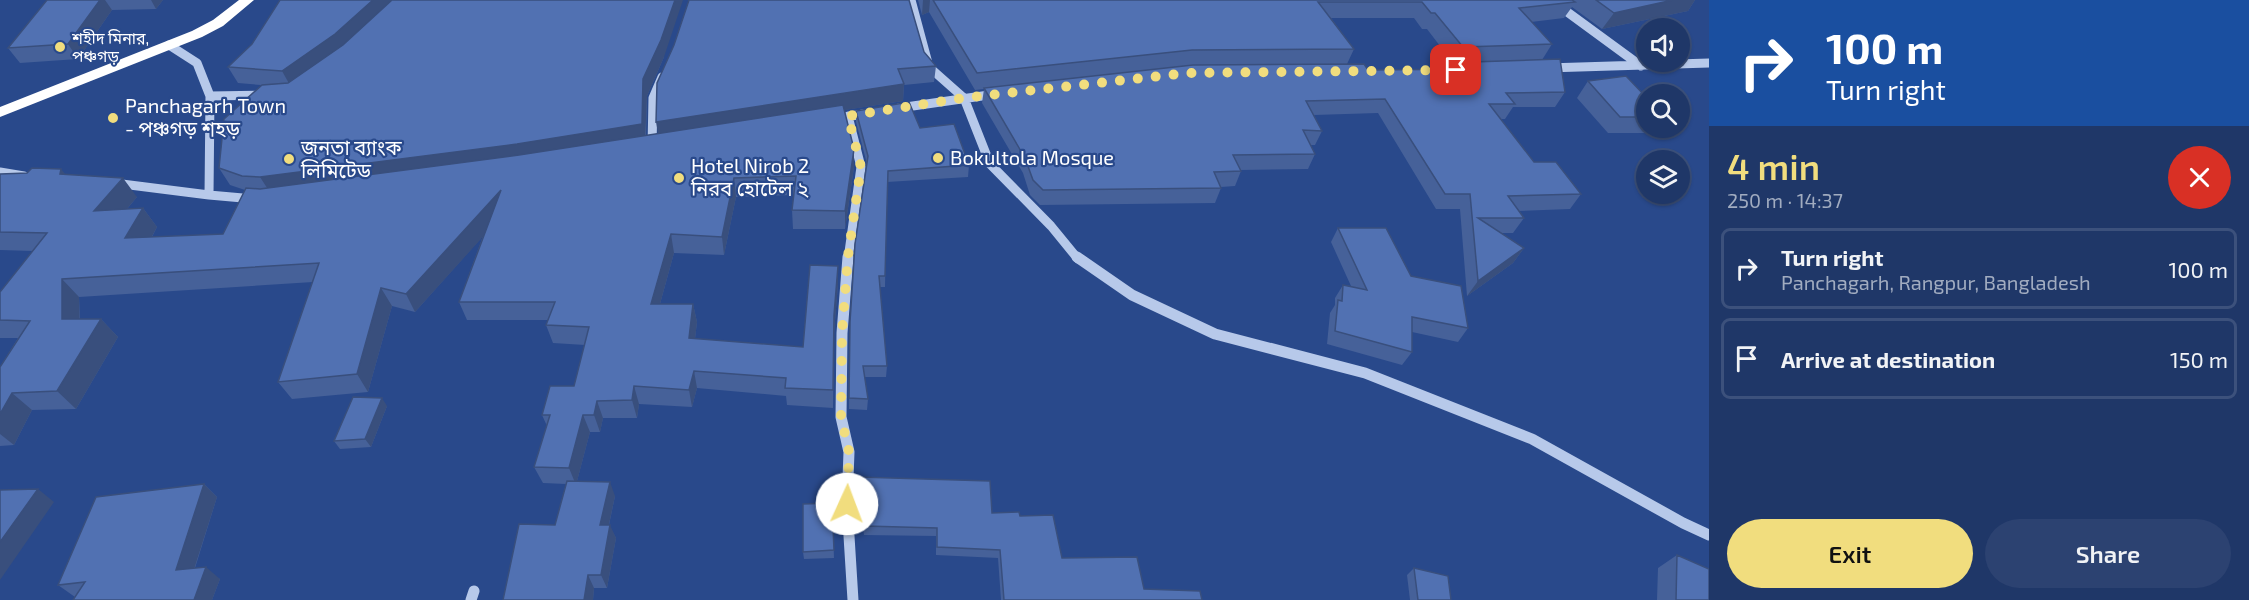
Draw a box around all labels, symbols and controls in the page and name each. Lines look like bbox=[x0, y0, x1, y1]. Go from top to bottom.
map controls bbox=[1636, 18, 1690, 204]
button: sound bbox=[1636, 18, 1690, 72]
text: 100 m bbox=[1826, 22, 1943, 72]
icon: right bbox=[1727, 24, 1805, 102]
place label: শহীদ মিনার, পঞ্চগড় bbox=[71, 28, 149, 65]
marker: শহীদ মিনার, পঞ্চগড় bbox=[53, 40, 67, 54]
pin bbox=[1430, 44, 1481, 95]
icon: arrive bbox=[1439, 53, 1472, 86]
text: Turn right bbox=[1826, 73, 1946, 105]
button: search bbox=[1636, 84, 1690, 138]
place label: Panchagarh Town - পঞ্চগড় শহড় bbox=[125, 93, 286, 140]
marker: Panchagarh Town - পঞ্চগড় শহড় bbox=[106, 111, 120, 125]
place label: জনতা ব্যাংক লিমিটেড bbox=[300, 135, 403, 182]
text: 4 min bbox=[1727, 144, 1820, 187]
place label: Bokultola Mosque bbox=[950, 145, 1114, 169]
button: close bbox=[2168, 146, 2231, 209]
button: layers bbox=[1636, 150, 1690, 204]
marker: Bokultola Mosque bbox=[931, 151, 945, 165]
marker: জনতা ব্যাংক লিমিটেড bbox=[282, 152, 296, 166]
place label: Hotel Nirob 2 নিরব হোটেল ২ bbox=[690, 153, 809, 200]
marker: Hotel Nirob 2 নিরব হোটেল ২ bbox=[672, 171, 686, 185]
text: 250 m · 14:37 bbox=[1727, 188, 1843, 212]
text: Turn right bbox=[1781, 244, 1883, 270]
icon: right bbox=[1730, 252, 1763, 285]
text: 100 m bbox=[2169, 256, 2228, 282]
text: Panchagarh, Rangpur, Bangladesh bbox=[1781, 270, 2091, 294]
icon: arrive bbox=[1730, 342, 1763, 375]
text: Arrive at destination bbox=[1781, 346, 1995, 372]
text: 150 m bbox=[2170, 346, 2228, 372]
position arrow bbox=[815, 472, 879, 536]
button: Exit bbox=[1727, 519, 1973, 588]
button: Share bbox=[1985, 519, 2231, 588]

